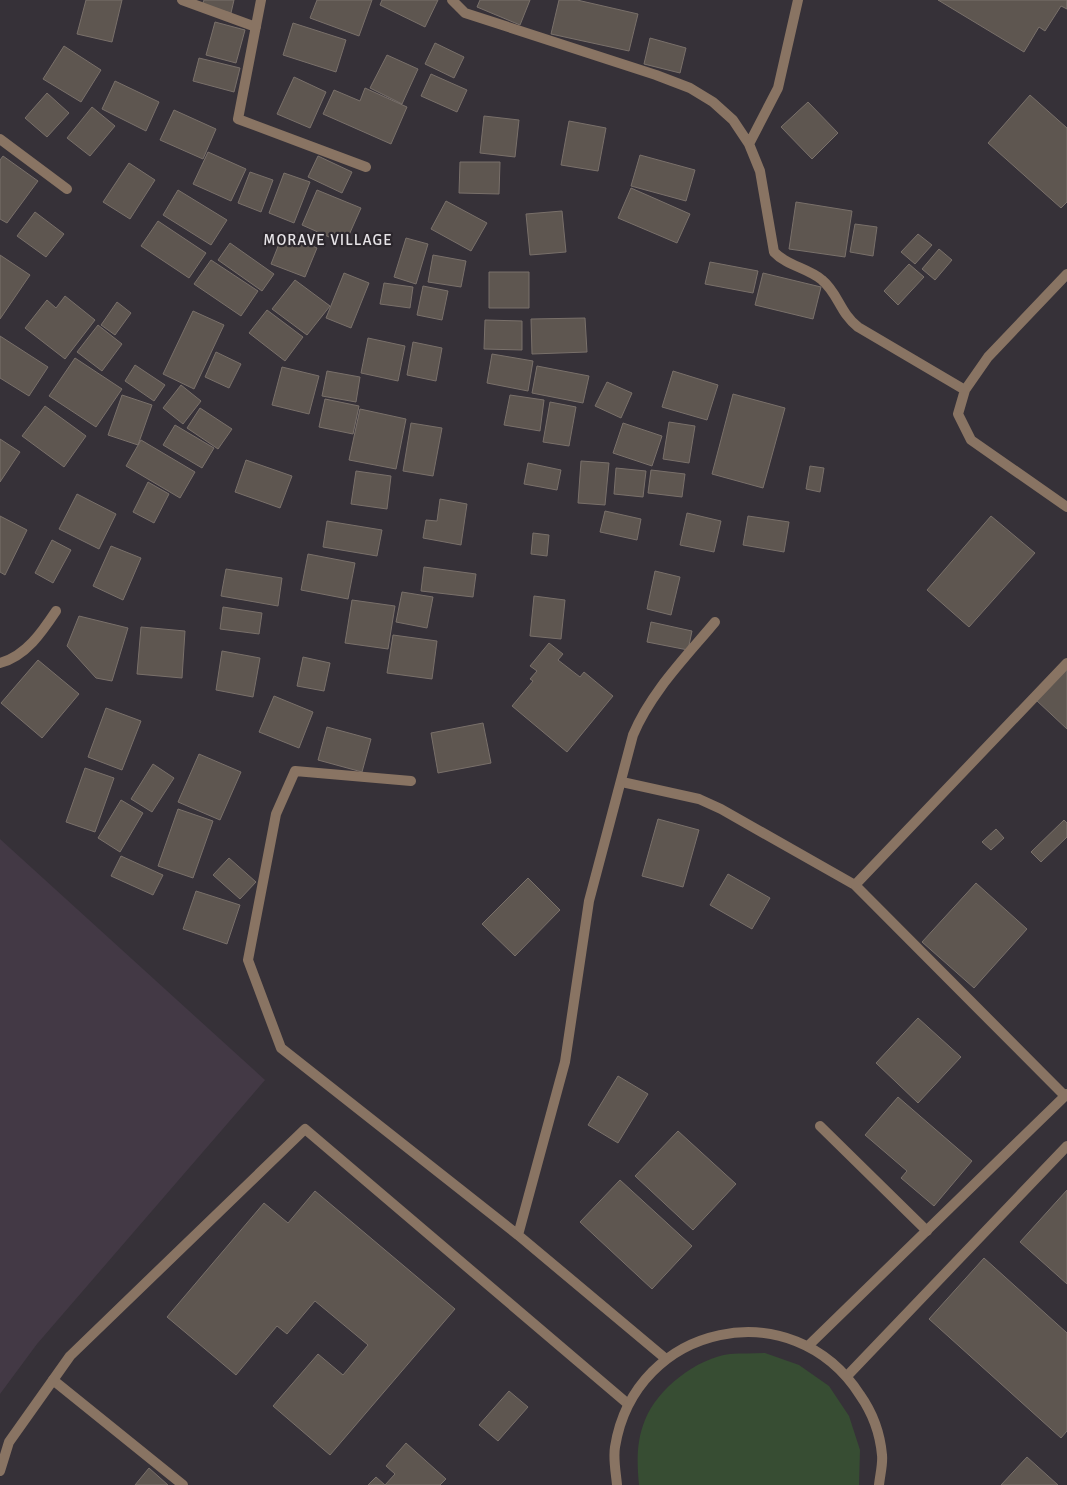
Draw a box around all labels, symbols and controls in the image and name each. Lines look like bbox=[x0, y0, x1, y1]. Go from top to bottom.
district label: MORAVE VILLAGE bbox=[263, 231, 393, 249]

